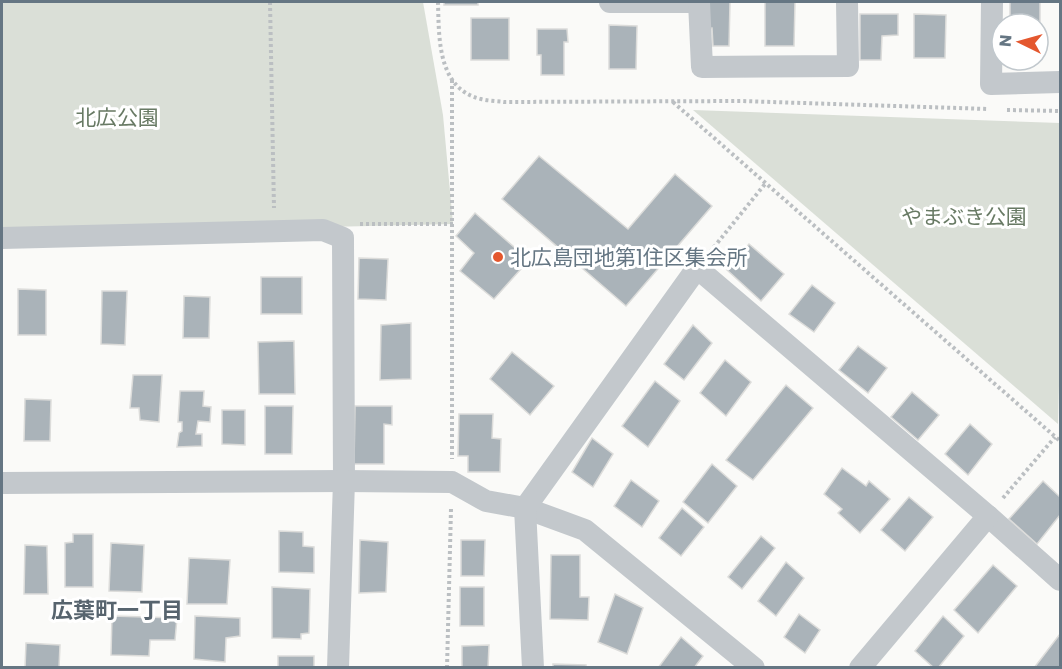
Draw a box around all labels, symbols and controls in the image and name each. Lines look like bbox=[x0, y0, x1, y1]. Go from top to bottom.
north arrow bbox=[990, 12, 1050, 72]
text: N bbox=[994, 34, 1018, 48]
park label: 北広公園 bbox=[75, 103, 159, 132]
park label: やまぶき公園 bbox=[901, 202, 1027, 231]
place label: 北広島団地第1住区集会所 bbox=[510, 243, 748, 272]
marker: 北広島団地第1住区集会所 bbox=[491, 250, 505, 264]
district label: 広葉町一丁目 bbox=[51, 595, 183, 626]

